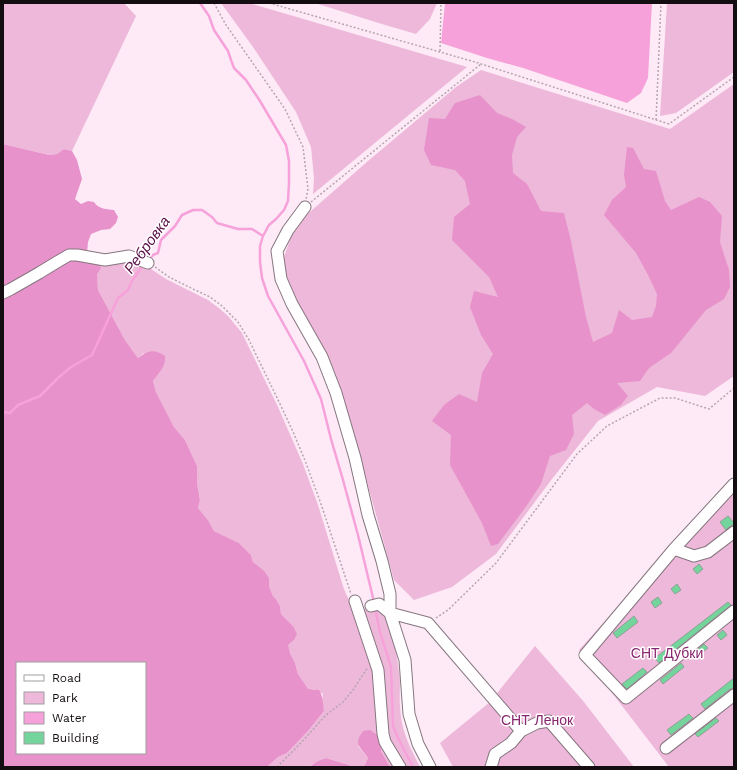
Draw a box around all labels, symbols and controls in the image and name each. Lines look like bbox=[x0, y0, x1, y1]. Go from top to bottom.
water label: Ребровка bbox=[120, 213, 174, 277]
park label: СНТ Дубки bbox=[631, 645, 703, 661]
legend bbox=[16, 662, 146, 754]
text: Road bbox=[52, 671, 81, 685]
text: Park bbox=[52, 691, 78, 705]
text: Water bbox=[52, 711, 87, 725]
park label: СНТ Ленок bbox=[501, 712, 574, 728]
text: Building bbox=[52, 731, 99, 745]

